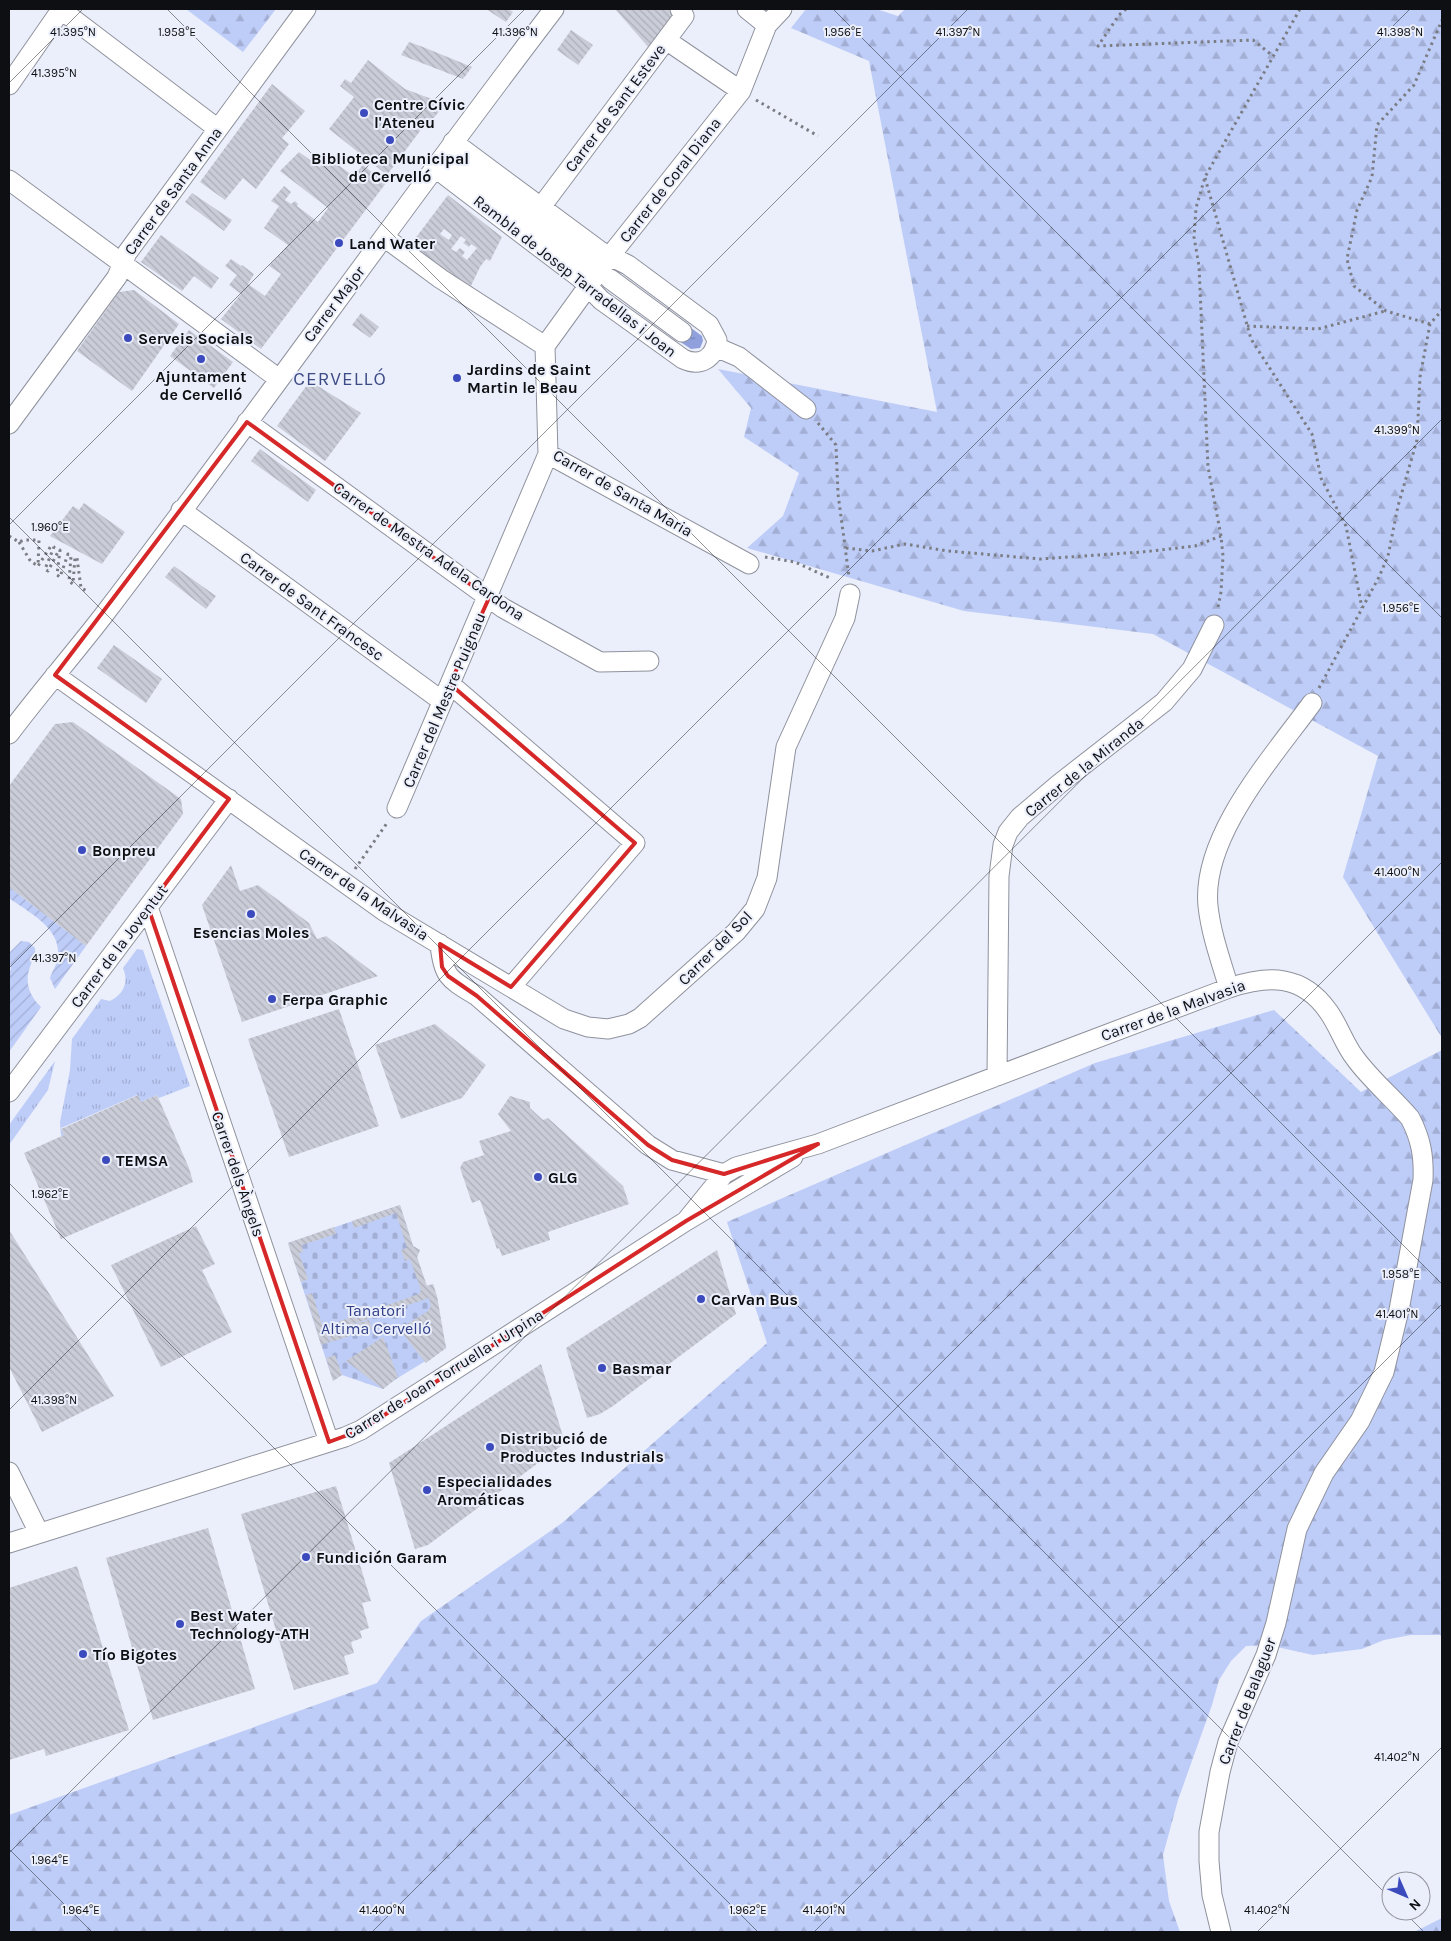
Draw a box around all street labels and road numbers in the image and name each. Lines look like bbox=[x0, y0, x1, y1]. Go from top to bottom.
street label: Carrer de Sant Esteve bbox=[561, 40, 669, 176]
street label: Carrer de Coral Diana bbox=[615, 114, 725, 246]
street label: Carrer de Santa Anna bbox=[120, 123, 226, 259]
street label: Rambla de Josep Tarradellas i Joan bbox=[470, 191, 680, 361]
street label: Carrer Major bbox=[299, 262, 369, 346]
street label: Carrer de Santa Maria bbox=[550, 445, 696, 541]
street label: Carrer de Mestra Adela Cardona bbox=[330, 478, 528, 624]
street label: Carrer de Sant Francesc bbox=[236, 547, 388, 665]
street label: Carrer del Mestre Puignau bbox=[398, 610, 490, 790]
street label: Carrer de la Miranda bbox=[1021, 713, 1147, 821]
street label: Carrer de la Malvasia bbox=[296, 844, 432, 944]
street label: Carrer de la Joventut bbox=[66, 881, 172, 1011]
street label: Carrer del Sol bbox=[674, 907, 756, 989]
street label: Carrer de la Malvasia bbox=[1098, 975, 1248, 1045]
street label: Carrer dels Àngels bbox=[208, 1109, 268, 1239]
street label: Carrer de Joan Torruella i Urpina bbox=[341, 1305, 547, 1443]
street label: Carrer de Balaguer bbox=[1214, 1635, 1280, 1767]

